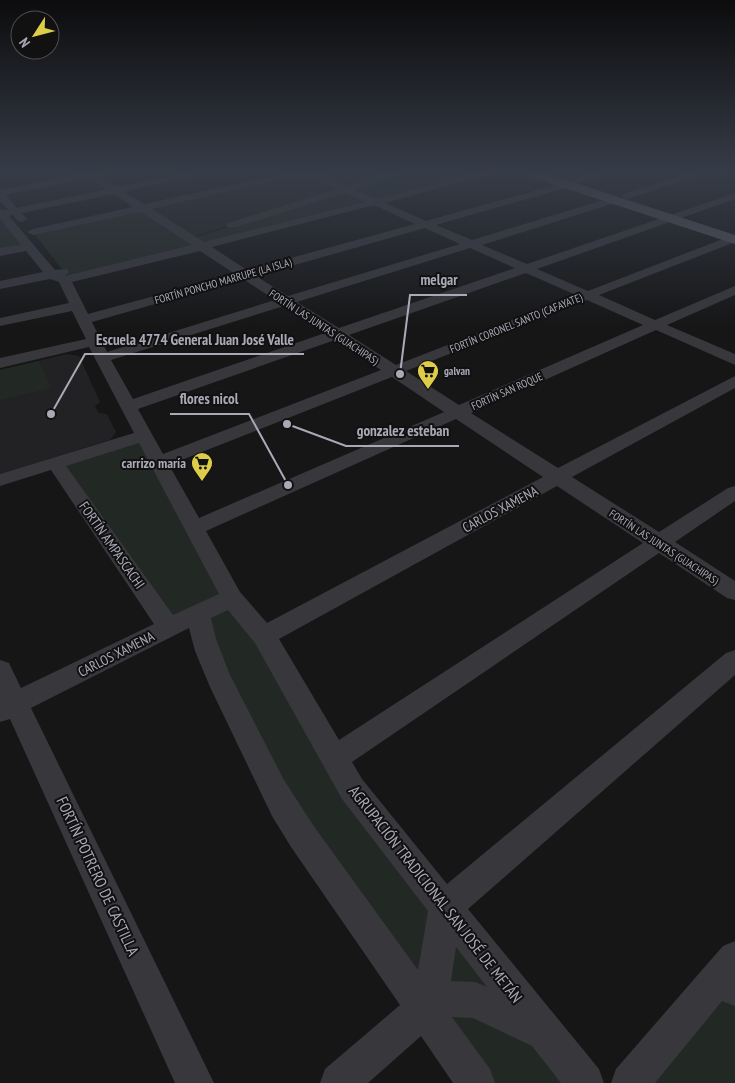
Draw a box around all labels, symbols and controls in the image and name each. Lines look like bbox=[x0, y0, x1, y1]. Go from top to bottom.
north arrow bbox=[10, 10, 60, 60]
text: N bbox=[15, 34, 34, 51]
street label: FORTÍN PONCHO MARRUPE (LA ISLA) bbox=[153, 255, 293, 307]
callout: melgar bbox=[410, 265, 467, 295]
text: melgar bbox=[420, 270, 458, 289]
street label: FORTÍN LAS JUNTAS (GUACHIPAS) bbox=[267, 286, 382, 368]
street label: FORTÍN CORONEL SANTO (CAFAYATE) bbox=[448, 290, 585, 356]
callout: Escuela 4774 General Juan José Valle bbox=[85, 324, 304, 354]
text: Escuela 4774 General Juan José Valle bbox=[96, 330, 294, 349]
supermarket icon: galvan bbox=[416, 359, 440, 390]
place label: galvan bbox=[444, 364, 470, 378]
street label: FORTÍN SAN ROQUE bbox=[469, 369, 545, 413]
callout: flores nicol bbox=[170, 384, 249, 414]
text: flores nicol bbox=[180, 389, 239, 408]
callout: gonzalez esteban bbox=[346, 416, 459, 446]
text: gonzalez esteban bbox=[357, 421, 449, 440]
supermarket icon: carrizo maría bbox=[190, 451, 214, 482]
place label: carrizo maría bbox=[122, 454, 186, 472]
street label: CARLOS XAMENA bbox=[459, 481, 541, 536]
street label: FORTÍN AMPASCACHI bbox=[75, 498, 149, 592]
street label: FORTÍN LAS JUNTAS (GUACHIPAS) bbox=[607, 506, 722, 588]
street label: CARLOS XAMENA bbox=[75, 627, 157, 681]
street label: AGRUPACIÓN TRADICIONAL SAN JOSÉ DE METÁN bbox=[345, 781, 527, 1007]
street label: FORTÍN POTRERO DE CASTILLA bbox=[52, 793, 144, 959]

